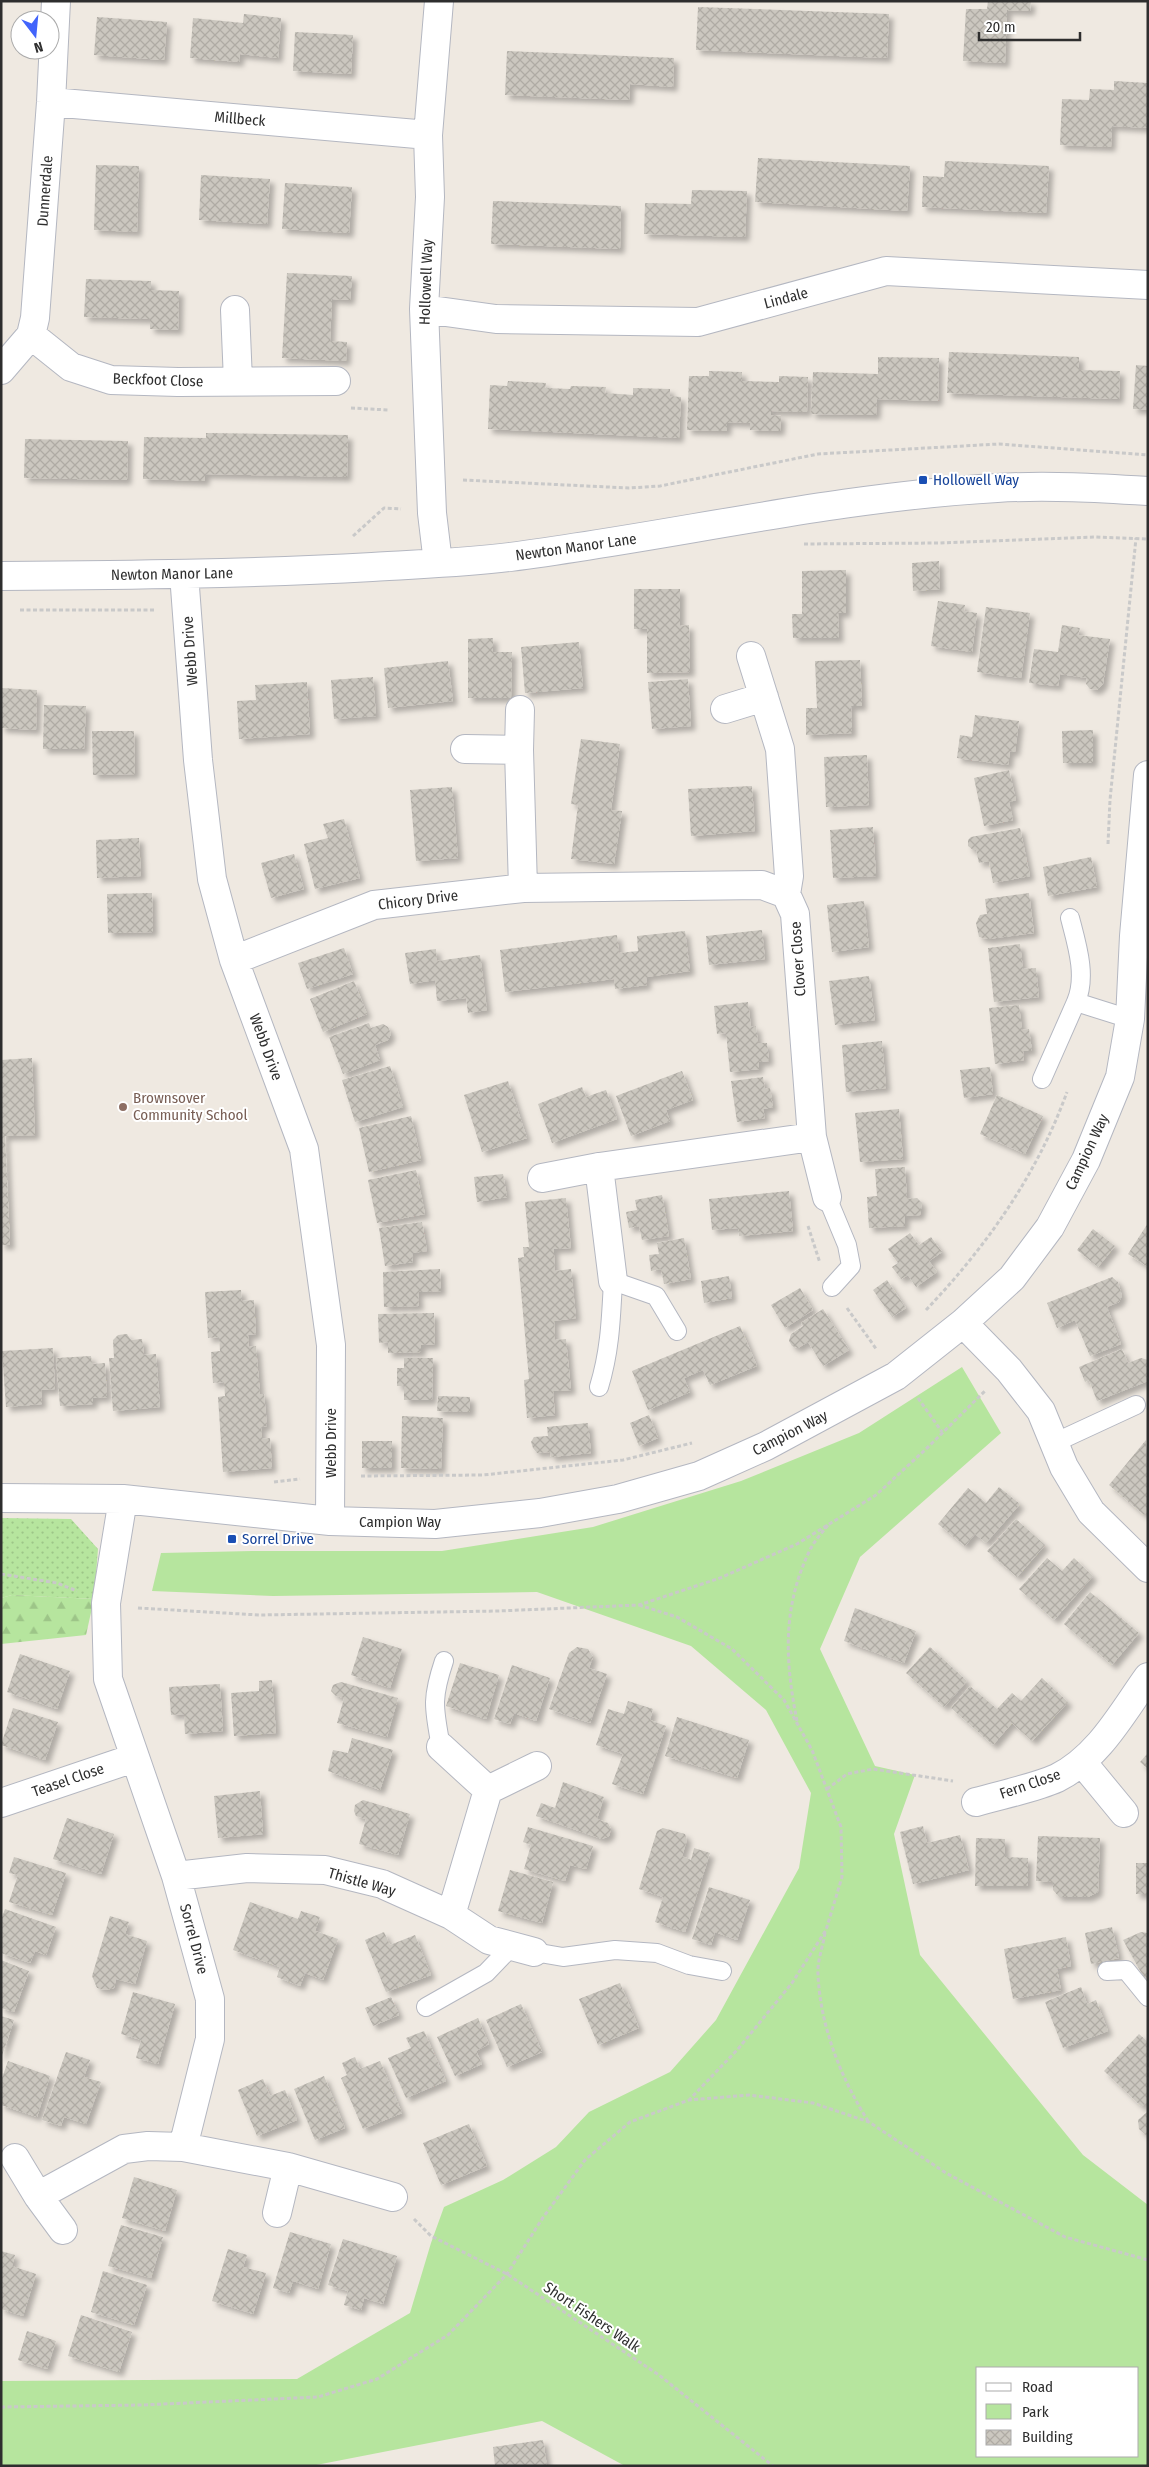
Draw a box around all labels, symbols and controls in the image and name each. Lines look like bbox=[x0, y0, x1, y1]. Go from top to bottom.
north arrow bbox=[10, 10, 60, 60]
scale bar bbox=[979, 10, 1080, 42]
text: 20 m bbox=[986, 18, 1016, 36]
text: N bbox=[32, 38, 45, 56]
street label: Millbeck bbox=[214, 108, 266, 130]
street label: Dunnerdale bbox=[34, 155, 56, 227]
street label: Hollowell Way bbox=[416, 238, 437, 325]
street label: Lindale bbox=[762, 283, 810, 313]
street label: Beckfoot Close bbox=[112, 369, 204, 391]
place label: Hollowell Way bbox=[933, 471, 1019, 489]
marker: Hollowell Way bbox=[917, 474, 929, 486]
street label: Newton Manor Lane bbox=[514, 530, 638, 564]
street label: Newton Manor Lane bbox=[111, 564, 233, 584]
street label: Webb Drive bbox=[179, 616, 201, 686]
street label: Chicory Drive bbox=[377, 886, 459, 914]
street label: Clover Close bbox=[786, 921, 810, 997]
street label: Webb Drive bbox=[246, 1011, 286, 1083]
place label: Brownsover Community School bbox=[133, 1089, 247, 1124]
marker: Brownsover Community School bbox=[117, 1101, 129, 1113]
street label: Campion Way bbox=[1062, 1111, 1113, 1193]
street label: Campion Way bbox=[749, 1406, 831, 1460]
street label: Webb Drive bbox=[322, 1408, 340, 1478]
street label: Campion Way bbox=[359, 1513, 441, 1531]
place label: Sorrel Drive bbox=[242, 1530, 314, 1548]
marker: Sorrel Drive bbox=[226, 1533, 238, 1545]
street label: Teasel Close bbox=[30, 1759, 106, 1801]
street label: Fern Close bbox=[997, 1765, 1063, 1803]
street label: Thistle Way bbox=[326, 1864, 398, 1900]
street label: Sorrel Drive bbox=[176, 1902, 212, 1976]
street label: Short Fishers Walk bbox=[540, 2278, 644, 2356]
legend bbox=[976, 2367, 1139, 2457]
text: Road bbox=[1022, 2378, 1053, 2396]
text: Park bbox=[1022, 2403, 1049, 2421]
text: Building bbox=[1022, 2428, 1073, 2446]

